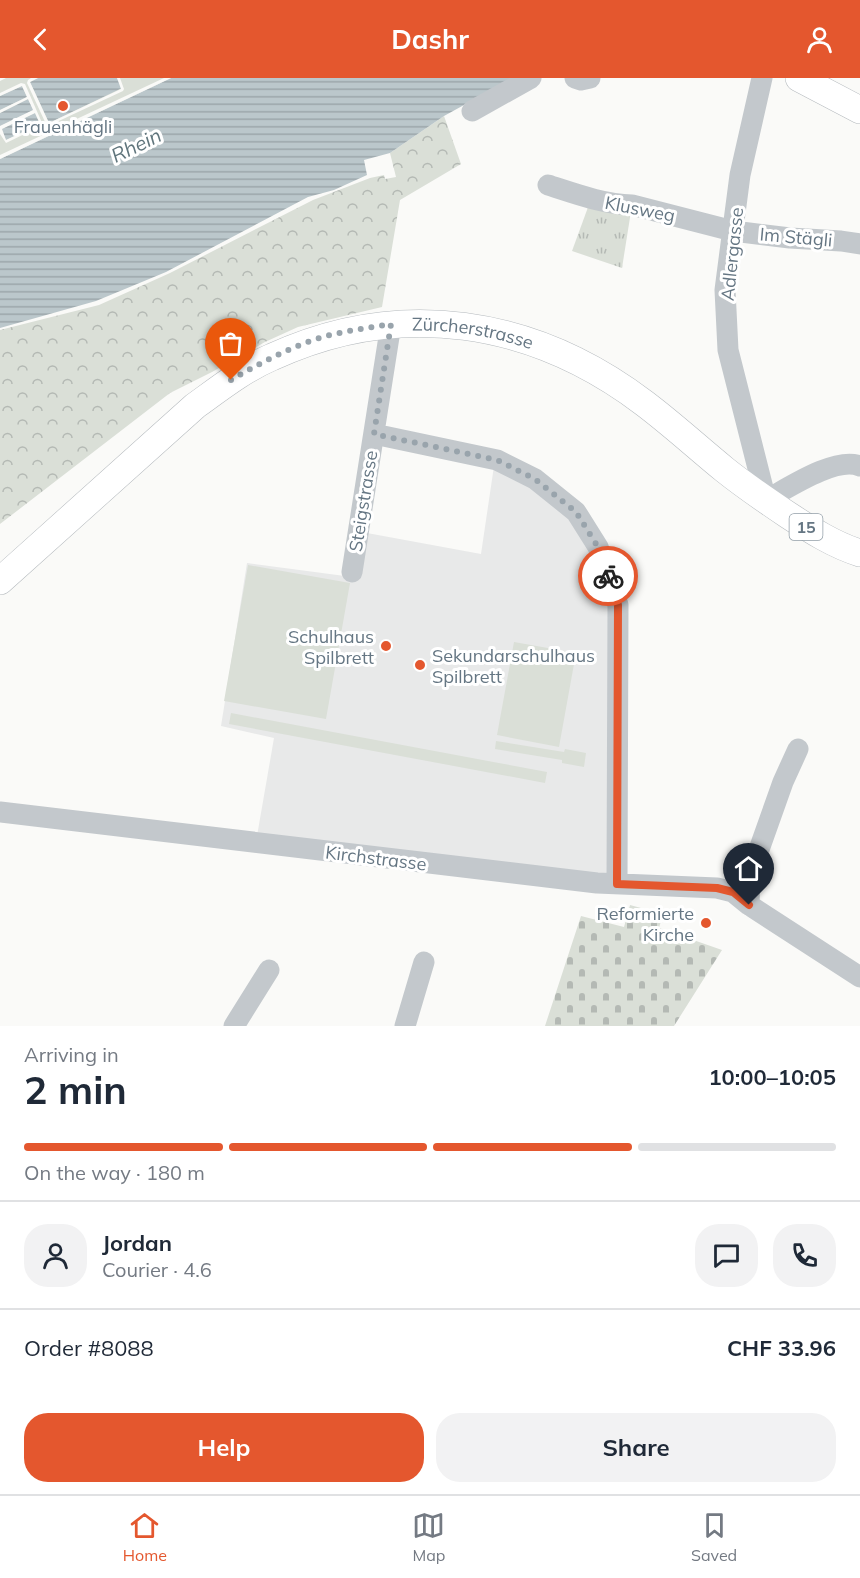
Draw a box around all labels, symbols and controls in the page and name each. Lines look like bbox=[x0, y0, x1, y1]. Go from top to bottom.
text: Dashr bbox=[391, 22, 469, 56]
icon: back bbox=[24, 23, 57, 56]
icon: person bbox=[803, 23, 836, 56]
marker: Frauenhägli bbox=[56, 99, 70, 113]
place label: Frauenhägli bbox=[14, 115, 112, 138]
water label: Rhein bbox=[107, 122, 165, 168]
street label: Klusweg bbox=[603, 191, 677, 227]
street label: Adlergasse bbox=[716, 206, 748, 302]
street label: Im Stägli bbox=[759, 222, 833, 252]
street label: Zürcherstrasse bbox=[412, 312, 537, 354]
pin bbox=[205, 318, 256, 380]
icon: bag bbox=[214, 327, 247, 360]
street label: Steigstrasse bbox=[344, 449, 382, 553]
road number: 15 bbox=[790, 514, 822, 540]
courier bbox=[578, 546, 638, 606]
icon: bike bbox=[592, 560, 625, 593]
place label: Schulhaus Spilbrett bbox=[288, 625, 374, 669]
marker: Schulhaus Spilbrett bbox=[379, 639, 393, 653]
place label: Sekundarschulhaus Spilbrett bbox=[432, 644, 595, 688]
marker: Sekundarschulhaus Spilbrett bbox=[413, 658, 427, 672]
street label: Kirchstrasse bbox=[324, 840, 428, 876]
pin bbox=[723, 843, 774, 905]
icon: home bbox=[732, 852, 765, 885]
place label: Reformierte Kirche bbox=[596, 902, 694, 946]
marker: Reformierte Kirche bbox=[699, 916, 713, 930]
text: Arriving in bbox=[24, 1042, 119, 1067]
text: 10:00–10:05 bbox=[708, 1063, 836, 1091]
text: 2 min bbox=[24, 1065, 127, 1114]
text: On the way · 180 m bbox=[24, 1160, 205, 1185]
button: person bbox=[24, 1224, 87, 1287]
button: chat bbox=[695, 1224, 758, 1287]
button: phone bbox=[773, 1224, 836, 1287]
text: Jordan bbox=[102, 1229, 172, 1257]
text: Courier · 4.6 bbox=[102, 1257, 212, 1282]
text: Order #8088 bbox=[24, 1334, 154, 1362]
text: CHF 33.96 bbox=[727, 1334, 836, 1362]
button: Help bbox=[24, 1413, 424, 1482]
button: Share bbox=[436, 1413, 836, 1482]
tab: Home bbox=[123, 1509, 167, 1565]
tab: Map bbox=[412, 1509, 445, 1565]
tab: Saved bbox=[691, 1509, 737, 1565]

